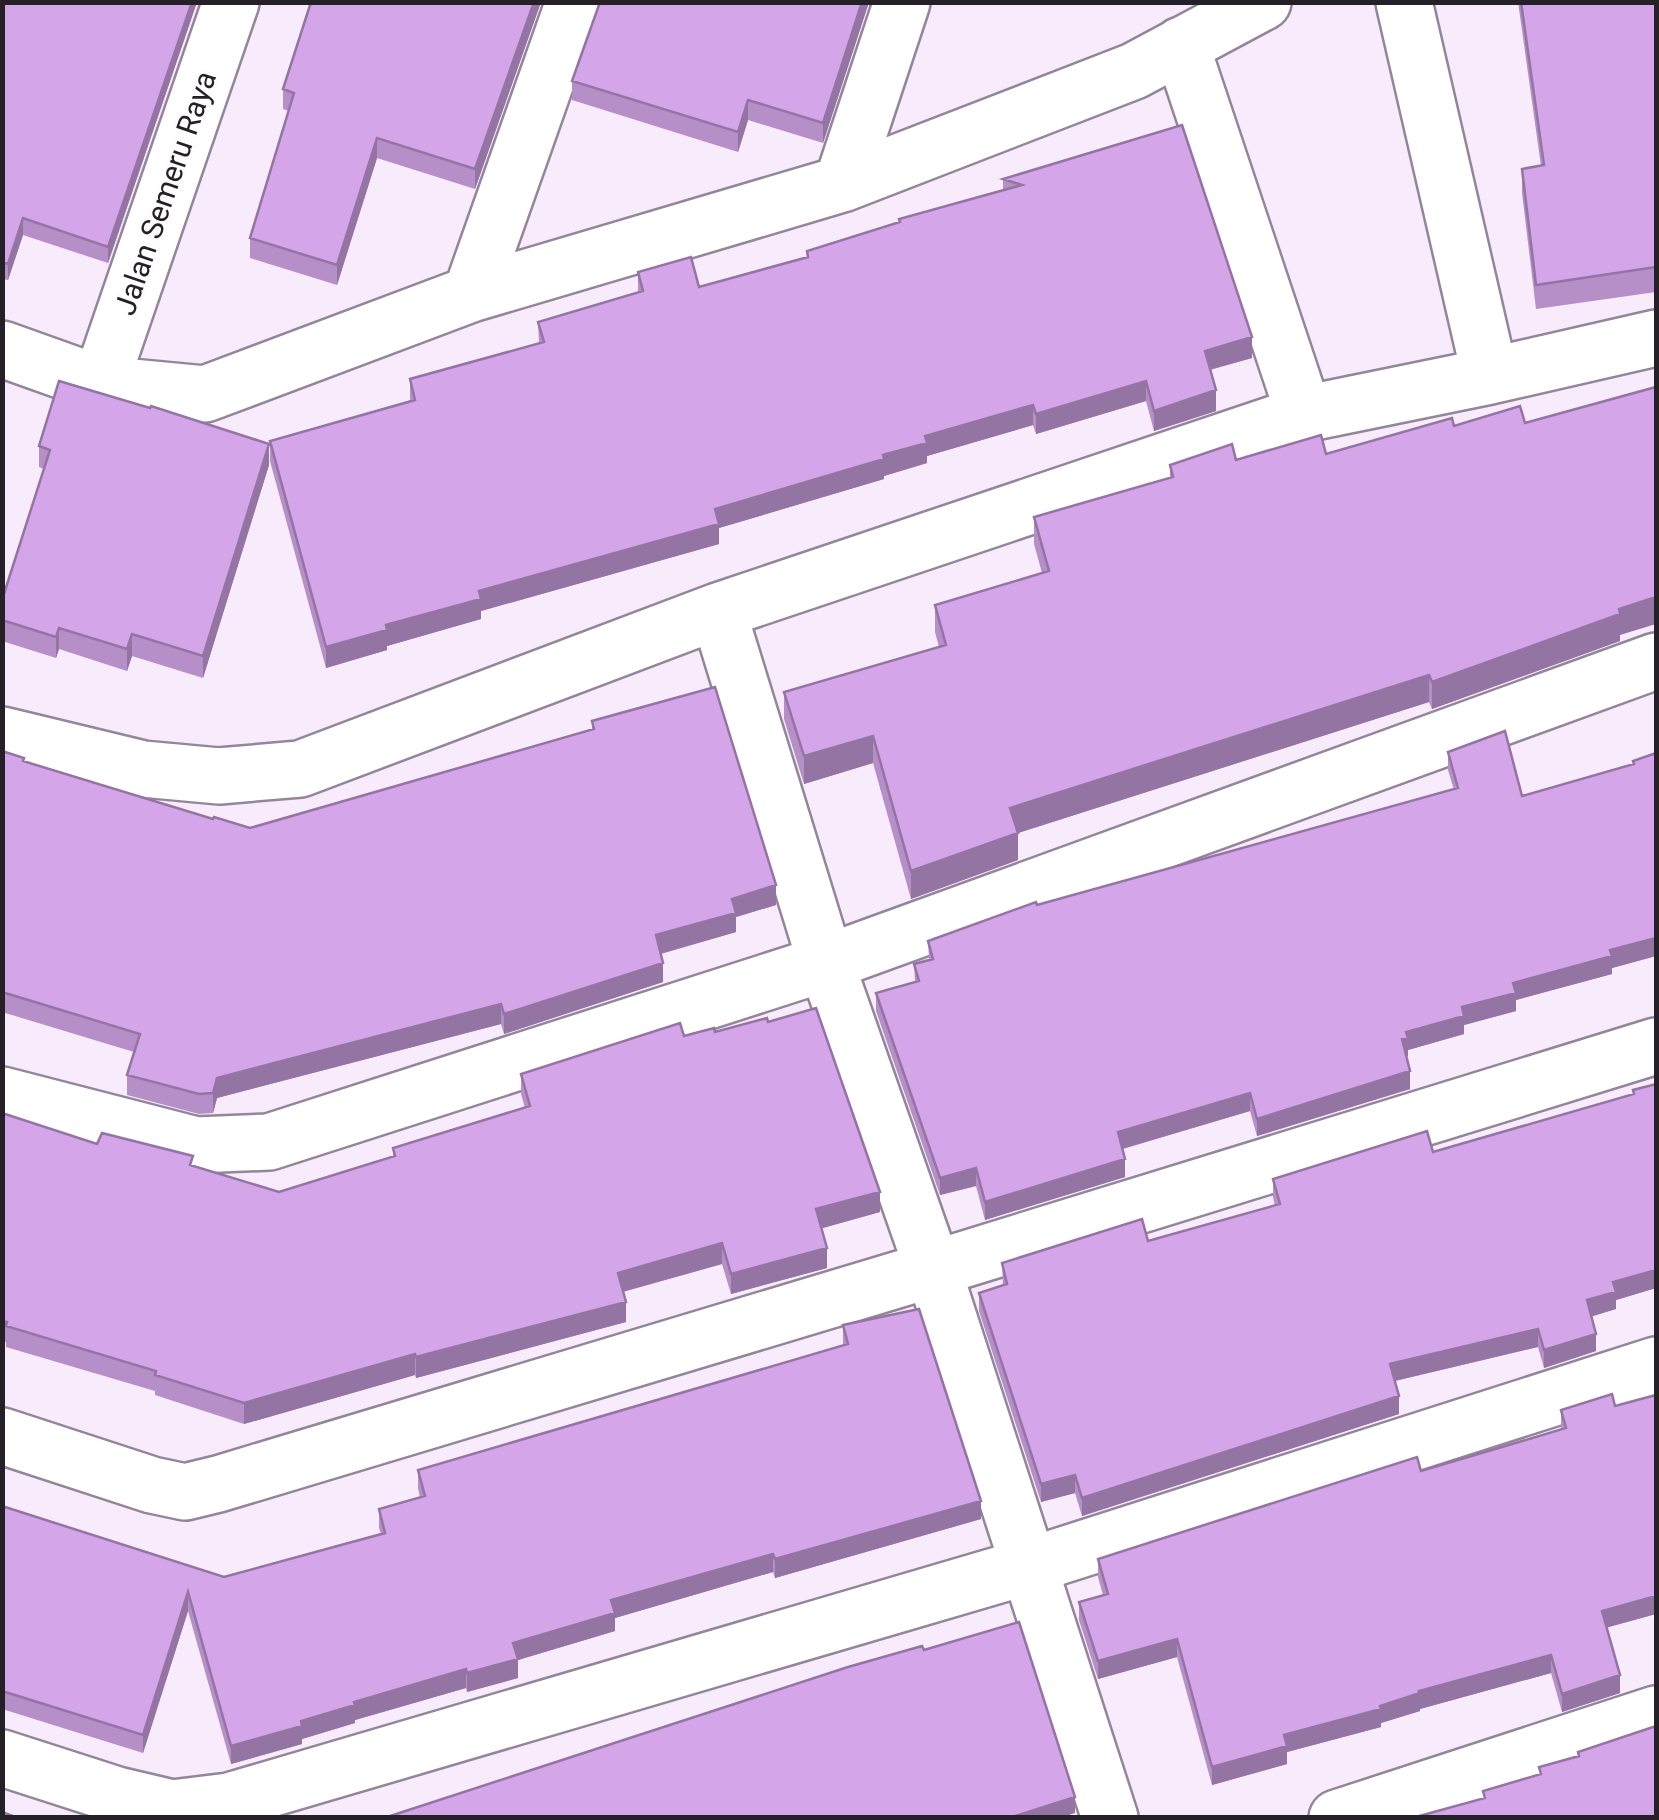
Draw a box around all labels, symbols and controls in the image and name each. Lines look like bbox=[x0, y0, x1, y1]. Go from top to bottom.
street label: Jalan Semeru Raya bbox=[107, 67, 223, 319]

